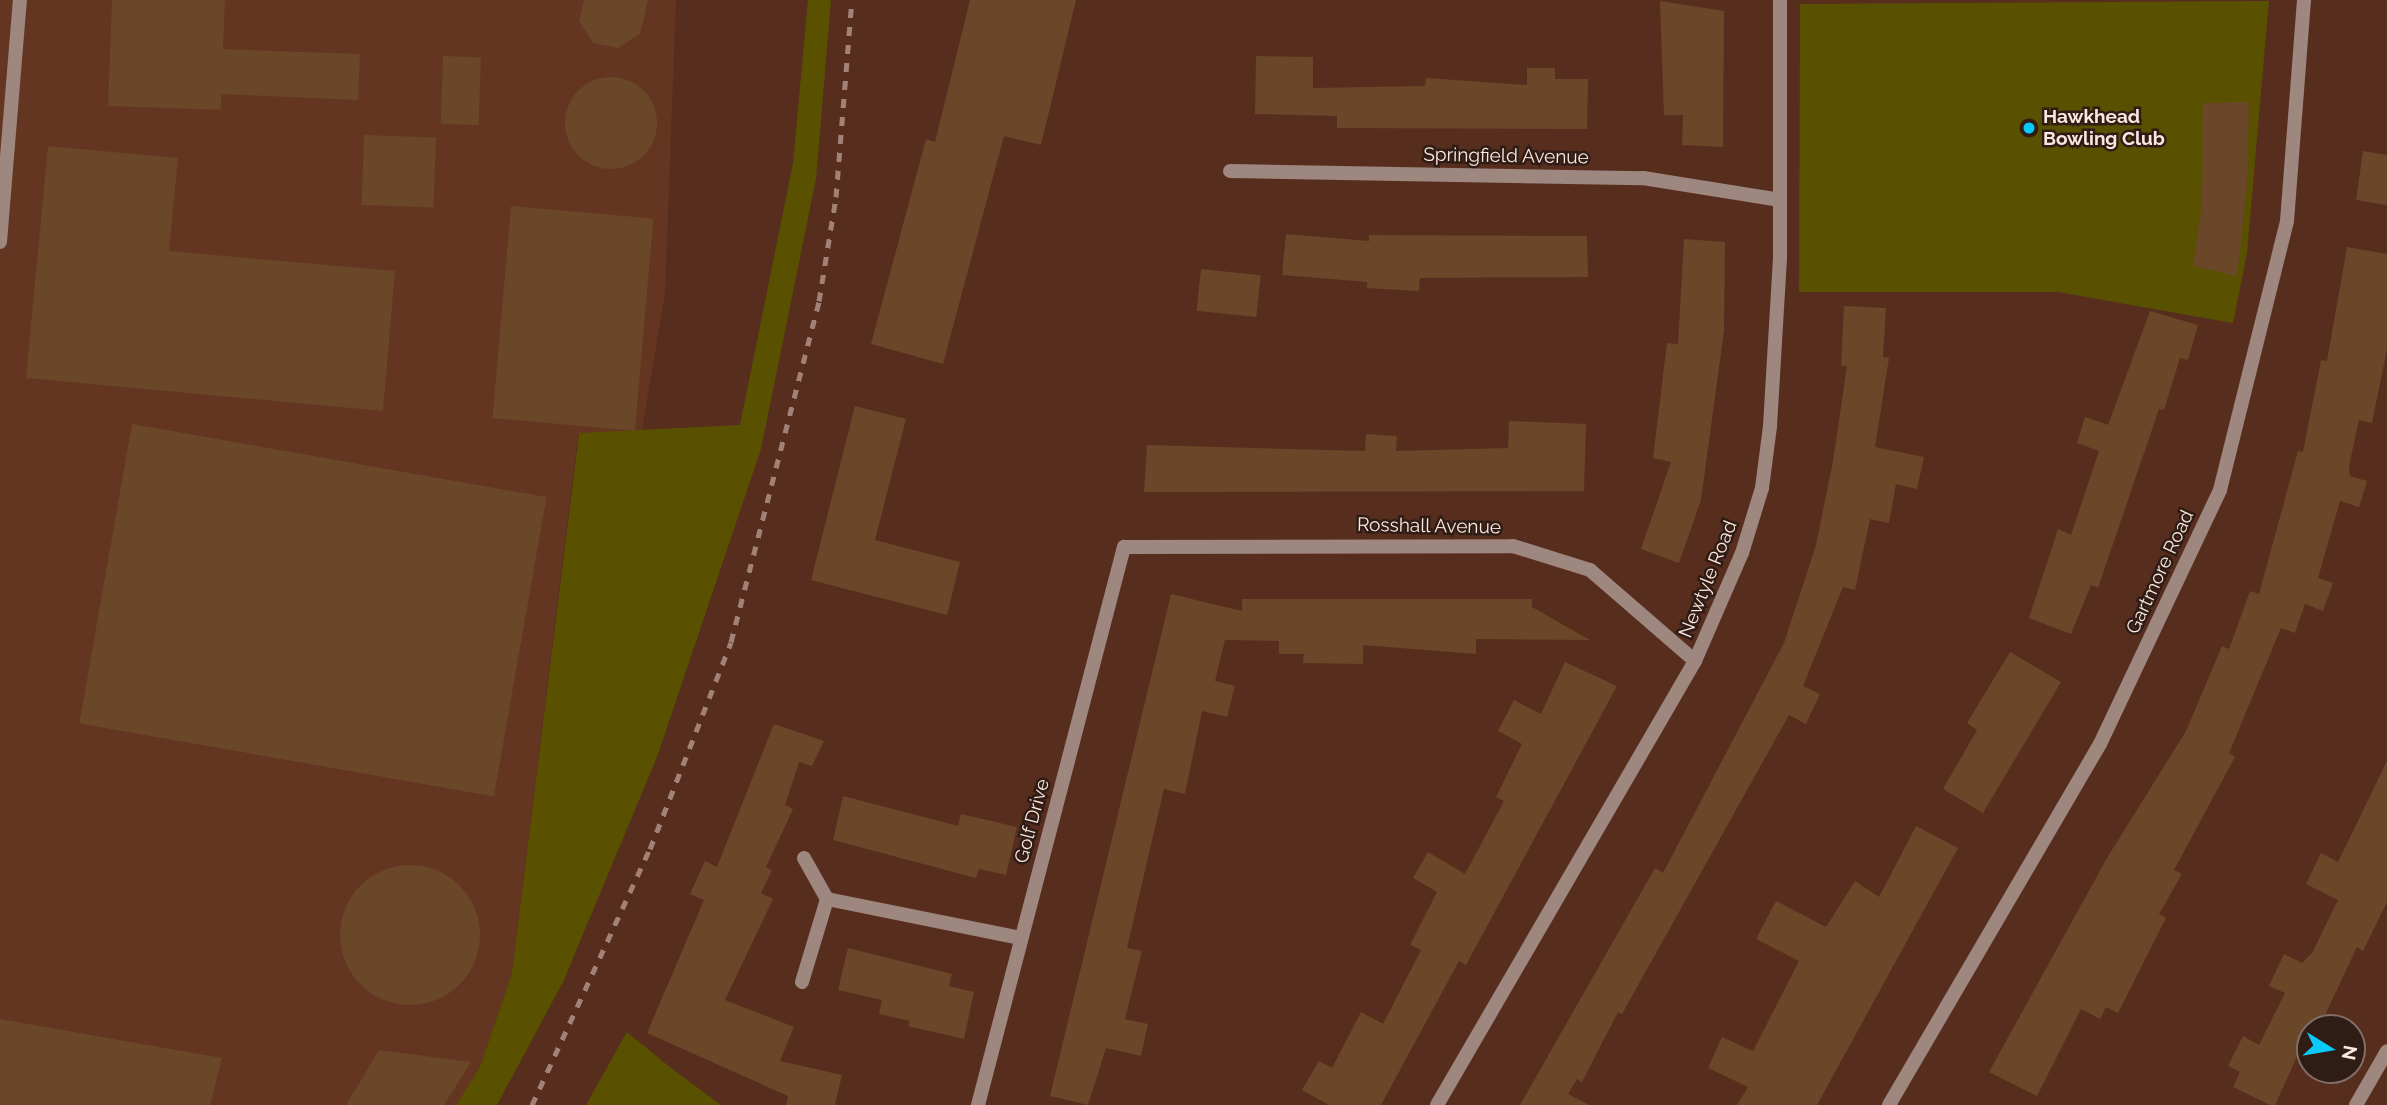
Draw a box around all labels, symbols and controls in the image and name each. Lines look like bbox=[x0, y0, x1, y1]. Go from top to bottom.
place label: Hawkhead Bowling Club bbox=[2043, 106, 2165, 150]
marker: Hawkhead Bowling Club bbox=[2021, 120, 2037, 136]
street label: Springfield Avenue bbox=[1423, 143, 1589, 169]
street label: Gartmore Road bbox=[2121, 507, 2199, 637]
street label: Rosshall Avenue bbox=[1356, 513, 1502, 539]
street label: Newtyle Road bbox=[1674, 517, 1742, 641]
street label: Golf Drive bbox=[1010, 776, 1054, 866]
north arrow bbox=[2296, 1014, 2366, 1084]
text: N bbox=[2337, 1043, 2362, 1062]

